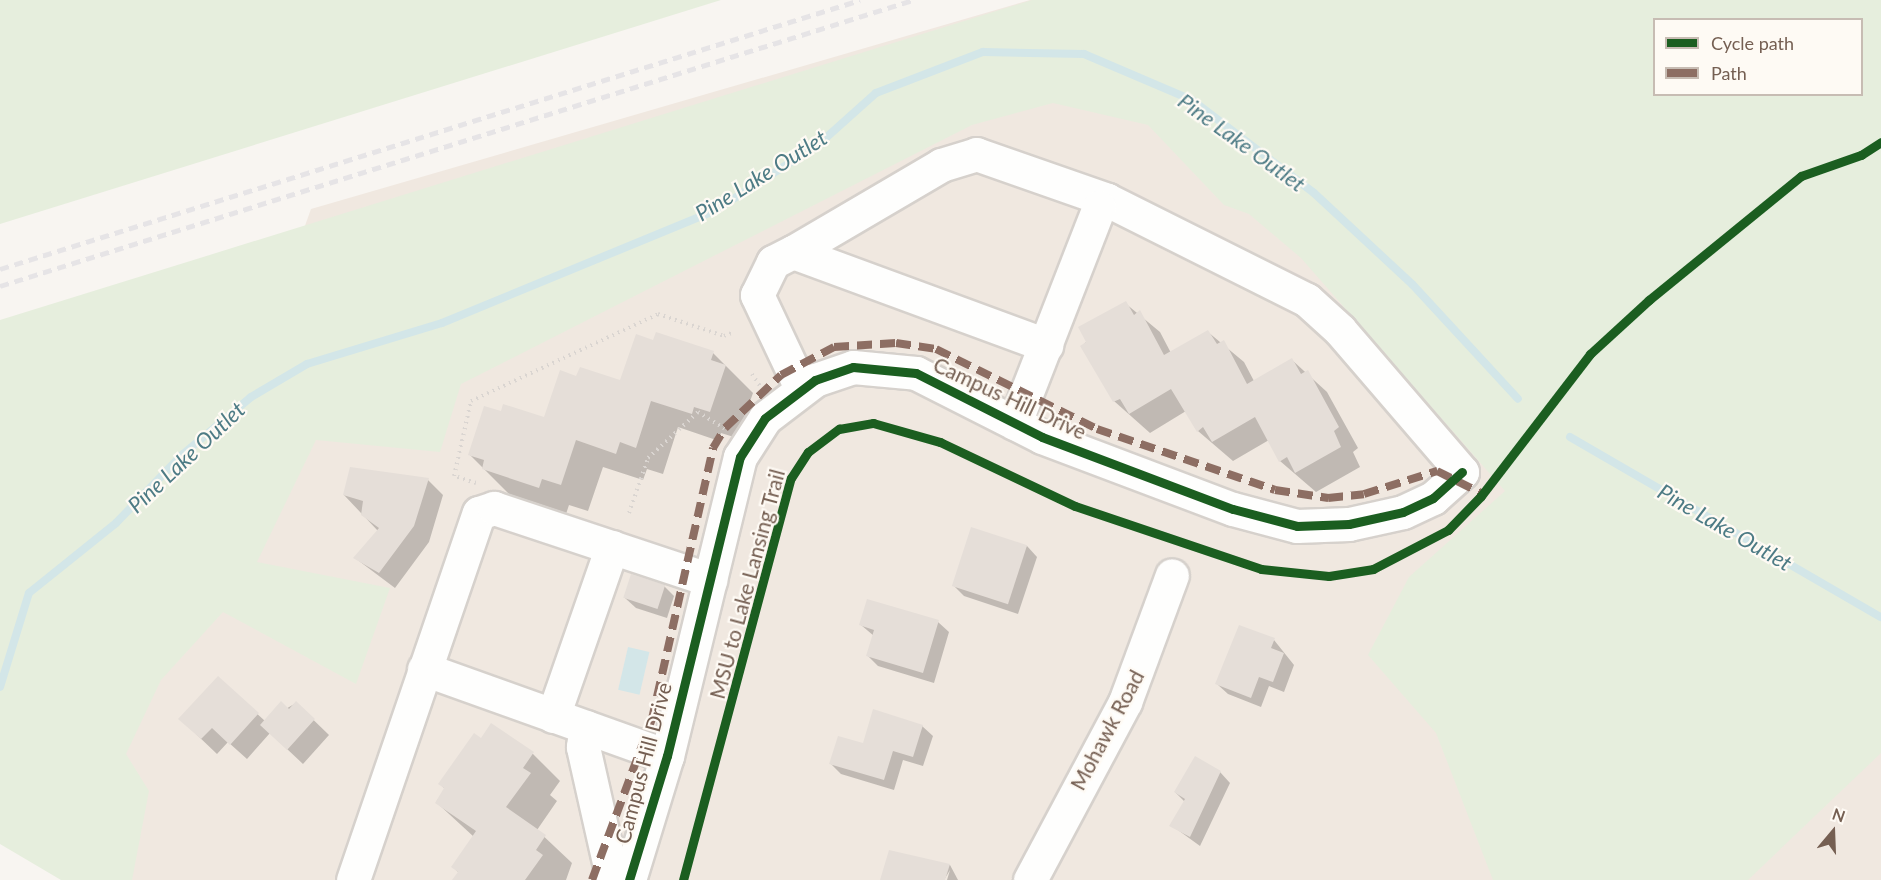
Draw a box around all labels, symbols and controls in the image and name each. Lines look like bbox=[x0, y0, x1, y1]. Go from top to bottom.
legend bbox=[1653, 18, 1863, 96]
text: Cycle path bbox=[1711, 32, 1794, 54]
text: Path bbox=[1711, 62, 1747, 84]
water label: Pine Lake Outlet bbox=[1173, 87, 1311, 197]
water label: Pine Lake Outlet bbox=[690, 124, 832, 226]
street label: Campus Hill Drive bbox=[929, 352, 1091, 444]
water label: Pine Lake Outlet bbox=[122, 396, 250, 518]
street label: MSU to Lake Lansing Trail bbox=[704, 466, 790, 702]
water label: Pine Lake Outlet bbox=[1653, 478, 1797, 576]
street label: Mohawk Road bbox=[1065, 666, 1149, 794]
street label: Campus Hill Drive bbox=[609, 680, 677, 846]
north arrow bbox=[1803, 802, 1863, 862]
text: N bbox=[1830, 804, 1848, 825]

